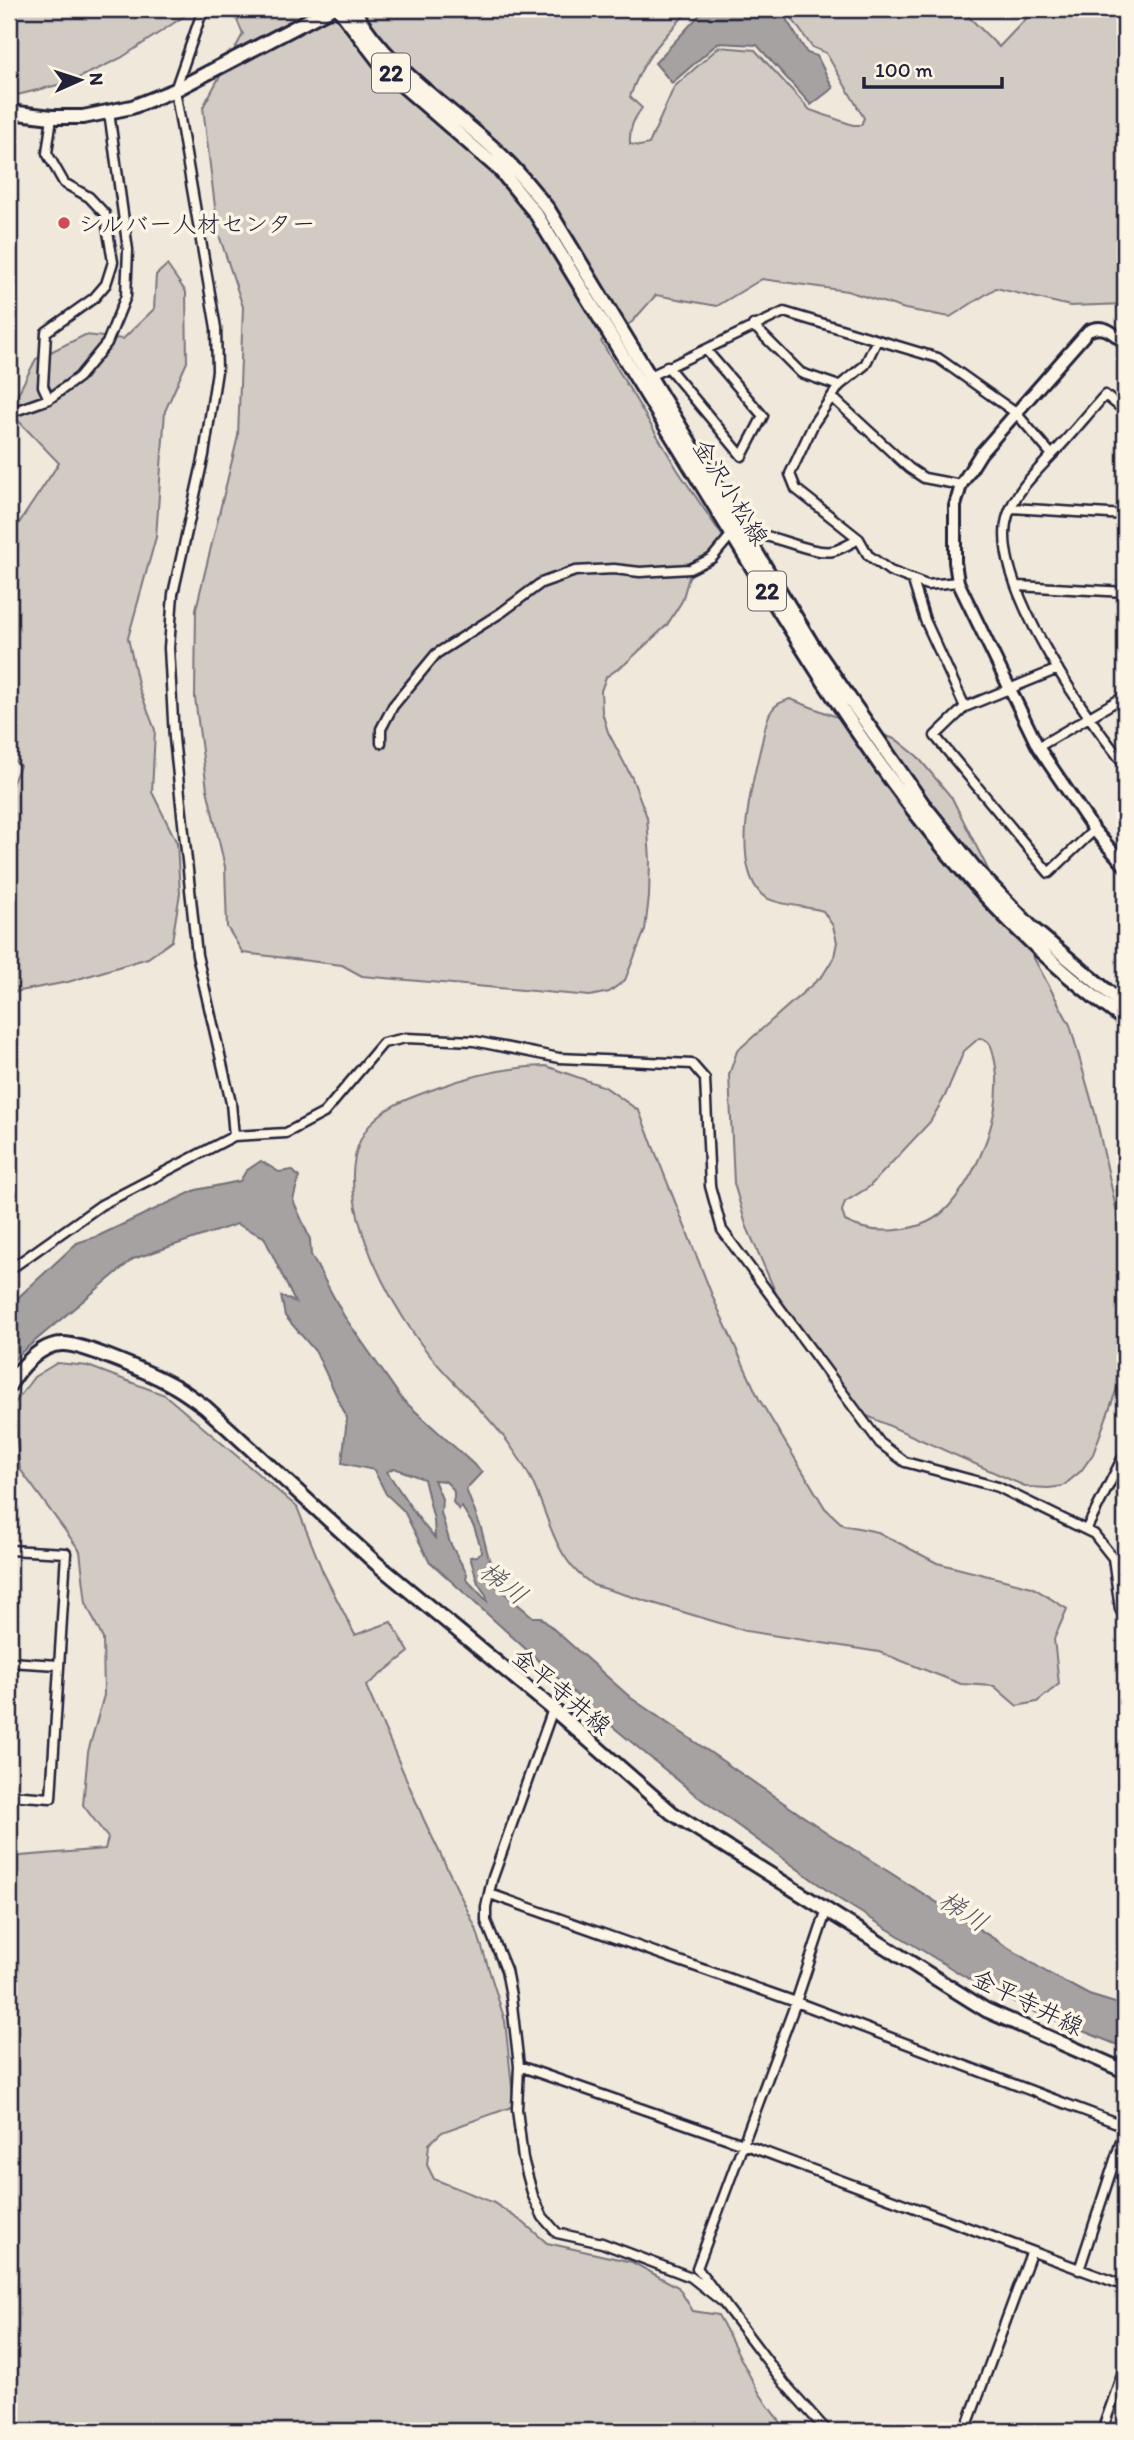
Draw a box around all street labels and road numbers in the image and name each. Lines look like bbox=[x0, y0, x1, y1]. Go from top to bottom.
road number: 22 bbox=[372, 54, 410, 92]
street label: 金沢小松線 bbox=[687, 433, 775, 551]
road number: 22 bbox=[748, 572, 786, 610]
street label: 金平寺井線 bbox=[507, 1641, 617, 1741]
street label: 金平寺井線 bbox=[968, 1963, 1088, 2041]

